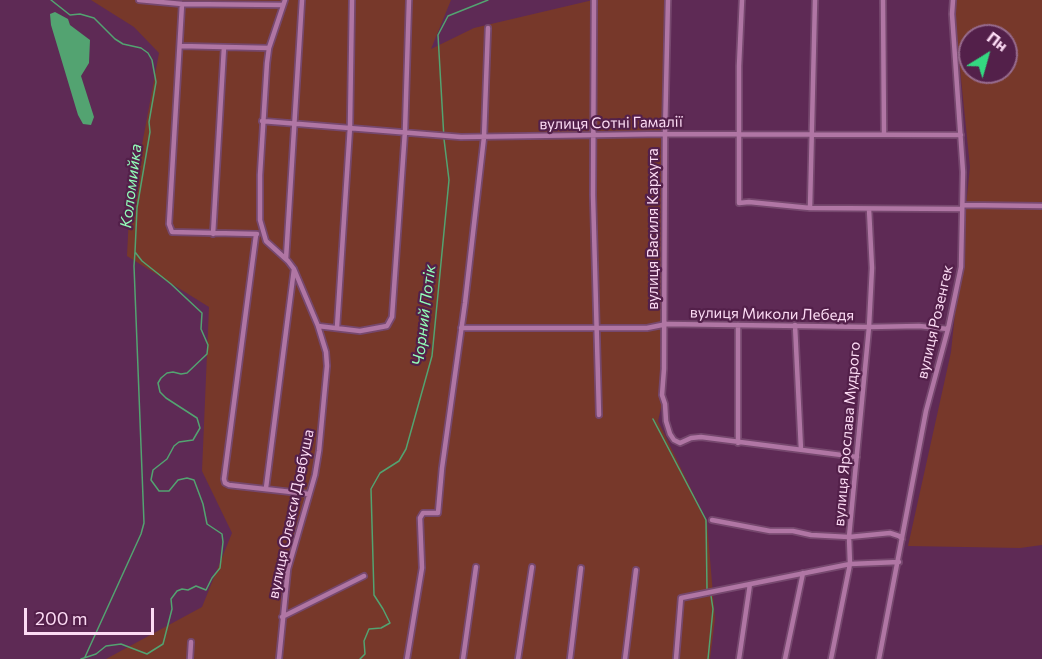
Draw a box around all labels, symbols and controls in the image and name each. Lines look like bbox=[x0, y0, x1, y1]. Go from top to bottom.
north arrow bbox=[958, 24, 1018, 84]
text: Пн bbox=[984, 27, 1012, 55]
street label: вулиця Сотні Гамалії bbox=[539, 113, 683, 133]
water label: Коломийка bbox=[116, 143, 146, 229]
street label: вулиця Василя Кархута bbox=[644, 148, 662, 310]
water label: Чорний Потік bbox=[408, 263, 440, 367]
street label: вулиця Розенгек bbox=[913, 263, 957, 381]
street label: вулиця Миколи Лебедя bbox=[690, 304, 854, 324]
street label: вулиця Ярослава Мудрого bbox=[830, 341, 864, 527]
street label: вулиця Олекси Довбуша bbox=[264, 428, 318, 600]
scale bar bbox=[27, 596, 158, 634]
text: 200 m bbox=[35, 607, 88, 629]

